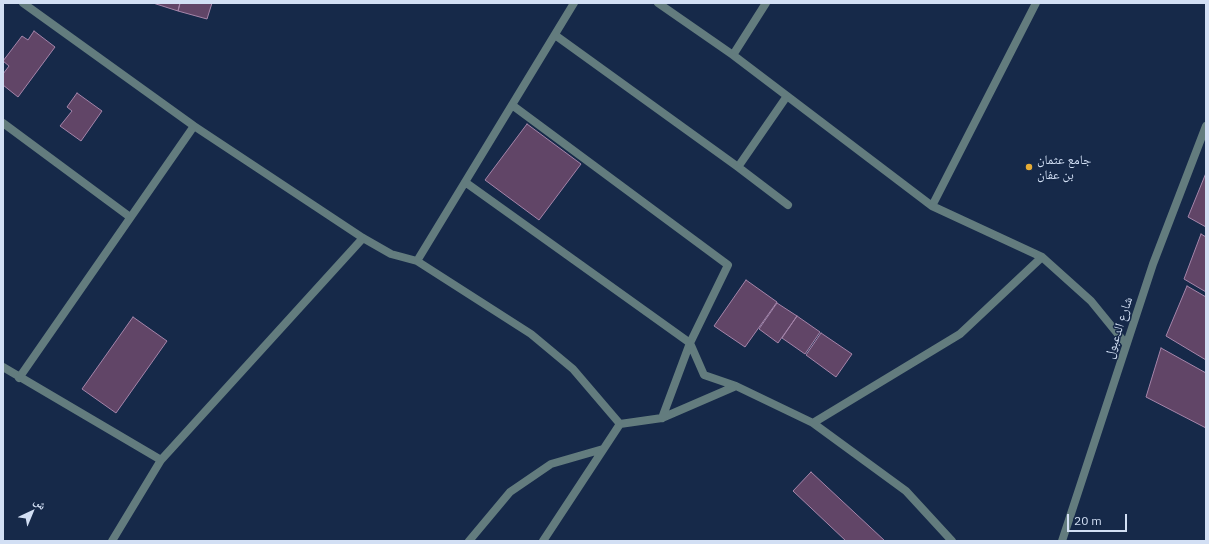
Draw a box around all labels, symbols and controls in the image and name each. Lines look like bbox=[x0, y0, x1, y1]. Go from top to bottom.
place label: جامع عثمان بن عفان bbox=[1037, 152, 1091, 183]
marker: جامع عثمان بن عفان bbox=[1024, 162, 1034, 172]
street label: شارع الدعبول bbox=[1102, 295, 1136, 361]
north arrow bbox=[12, 492, 52, 532]
text: ش bbox=[31, 494, 49, 512]
scale bar bbox=[1069, 506, 1129, 532]
text: 20 m bbox=[1074, 513, 1102, 528]

